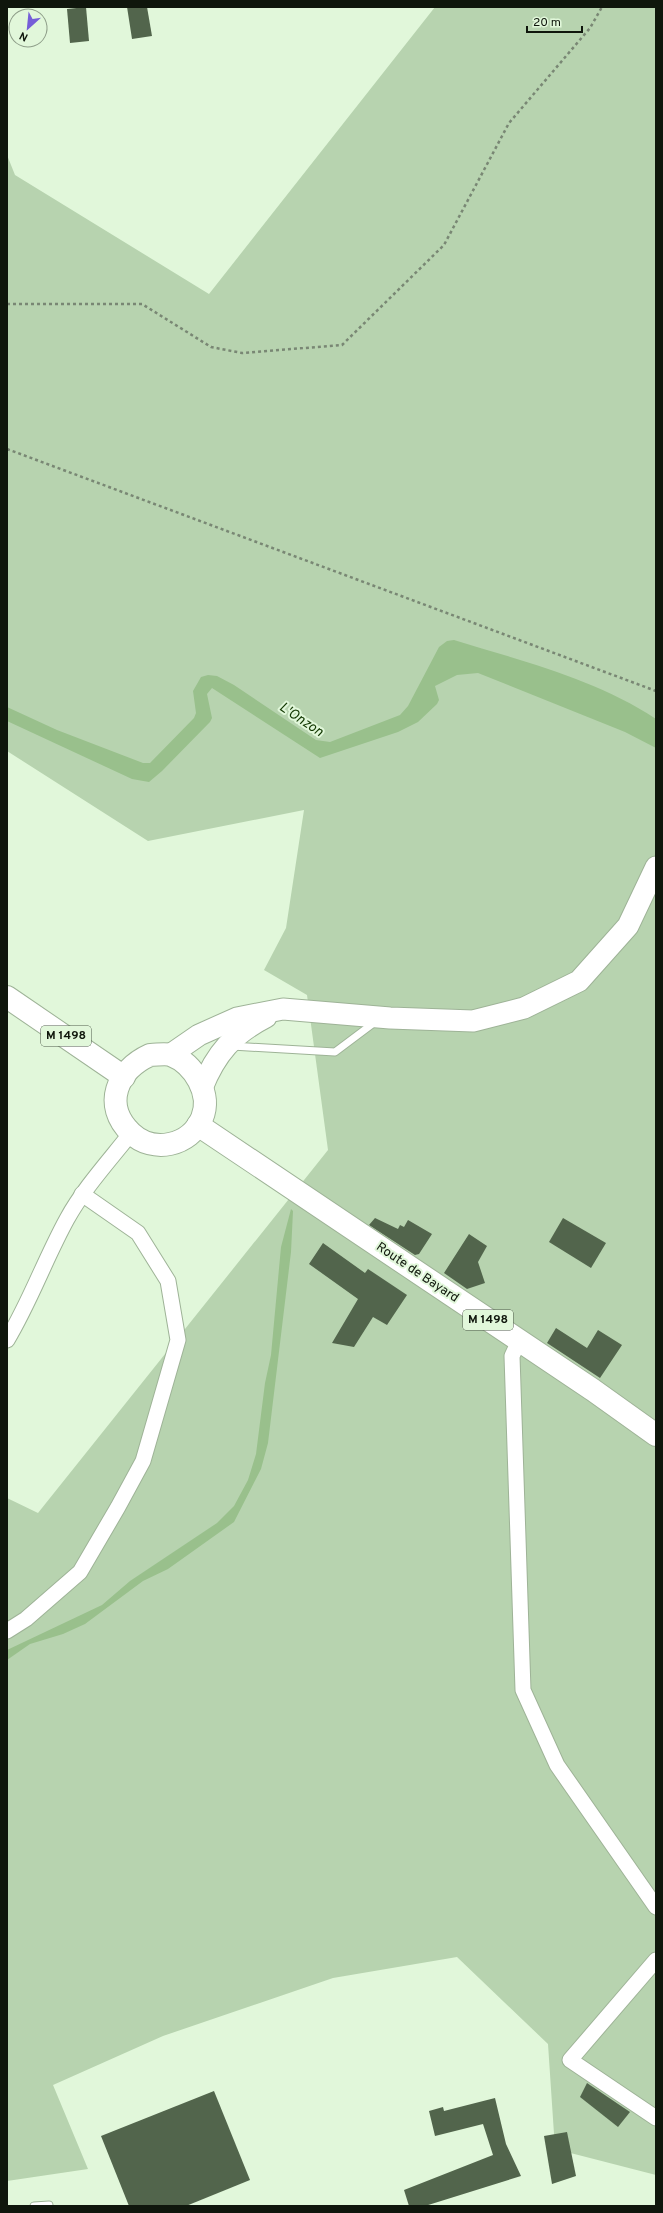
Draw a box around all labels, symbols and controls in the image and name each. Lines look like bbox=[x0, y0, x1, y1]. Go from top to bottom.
north arrow bbox=[8, 8, 48, 48]
scale bar bbox=[527, 8, 582, 34]
text: 20 m bbox=[533, 15, 561, 31]
text: N bbox=[17, 28, 31, 44]
water label: L'Onzon bbox=[276, 699, 326, 741]
road number: M 1498 bbox=[41, 1026, 91, 1046]
street label: Route de Bayard bbox=[373, 1239, 461, 1307]
road number: M 1498 bbox=[463, 1310, 513, 1330]

